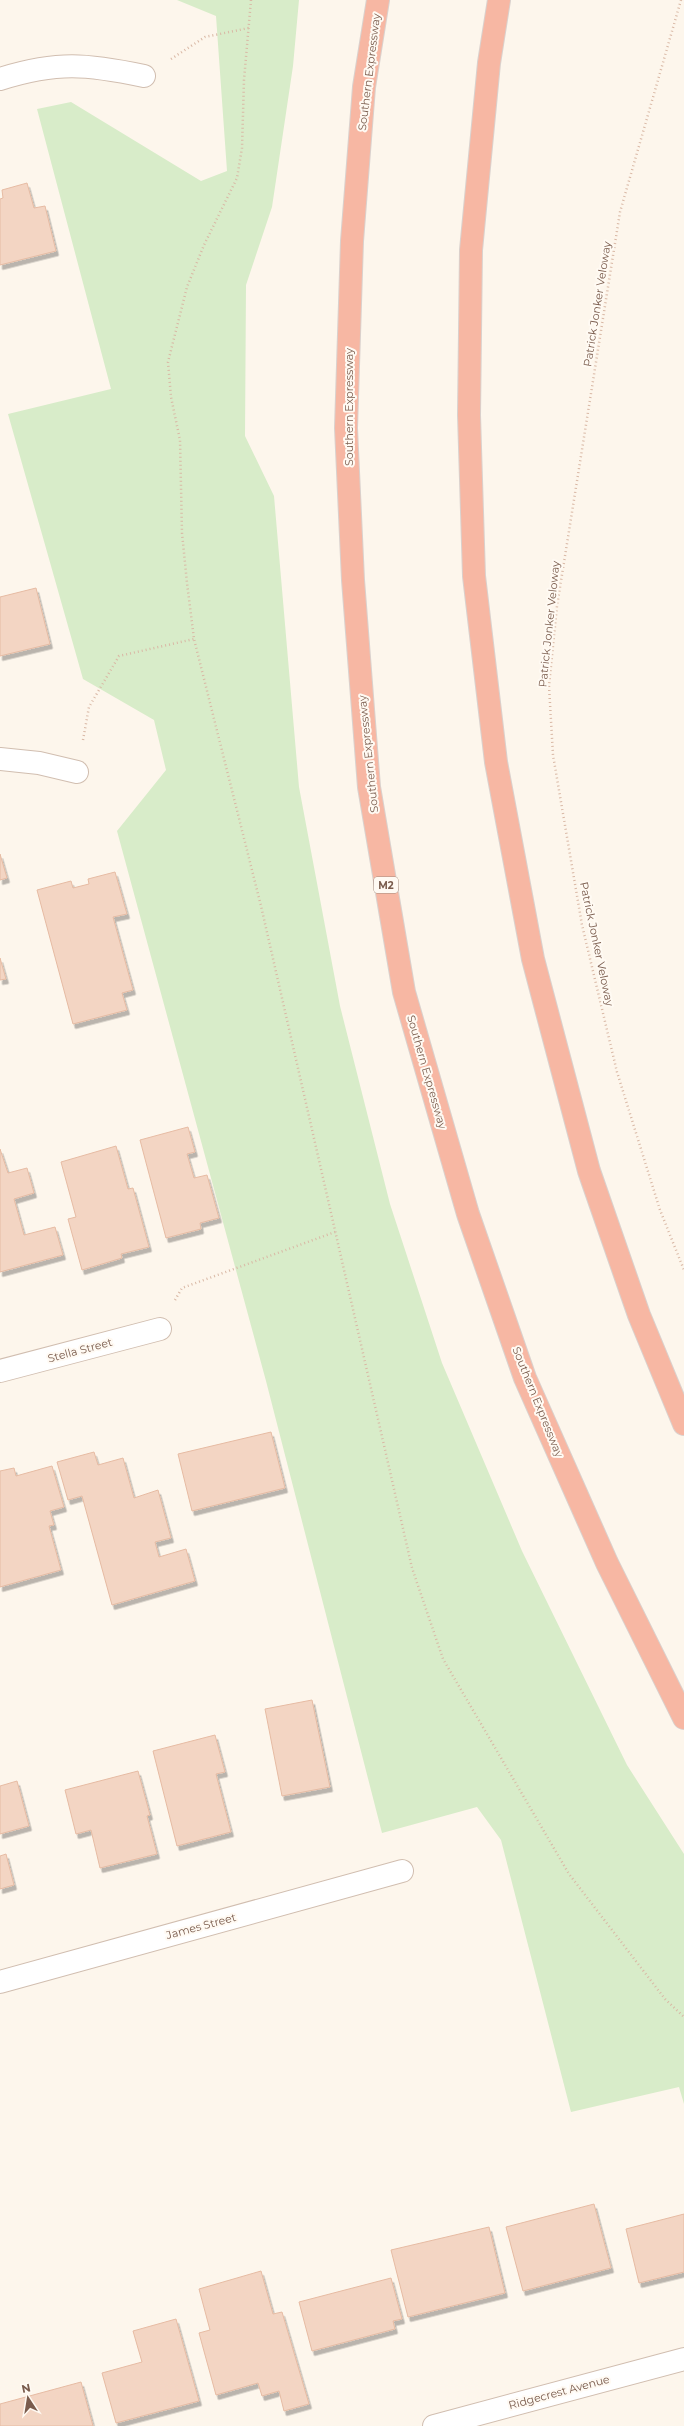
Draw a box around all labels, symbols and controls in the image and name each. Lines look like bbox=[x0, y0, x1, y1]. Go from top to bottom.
street label: Southern Expressway bbox=[355, 13, 383, 131]
street label: Patrick Jonker Veloway bbox=[580, 240, 614, 368]
street label: Southern Expressway bbox=[342, 348, 356, 466]
street label: Patrick Jonker Veloway bbox=[535, 560, 563, 688]
street label: Southern Expressway bbox=[355, 695, 381, 813]
road number: M2 bbox=[374, 877, 398, 893]
street label: Patrick Jonker Veloway bbox=[577, 881, 617, 1007]
street label: Southern Expressway bbox=[404, 1013, 450, 1131]
street label: Stella Street bbox=[46, 1335, 114, 1365]
street label: Southern Expressway bbox=[509, 1345, 567, 1459]
street label: James Street bbox=[164, 1910, 238, 1942]
street label: Ridgecrest Avenue bbox=[507, 2372, 611, 2412]
north arrow bbox=[8, 2378, 48, 2418]
text: N bbox=[20, 2380, 32, 2396]

